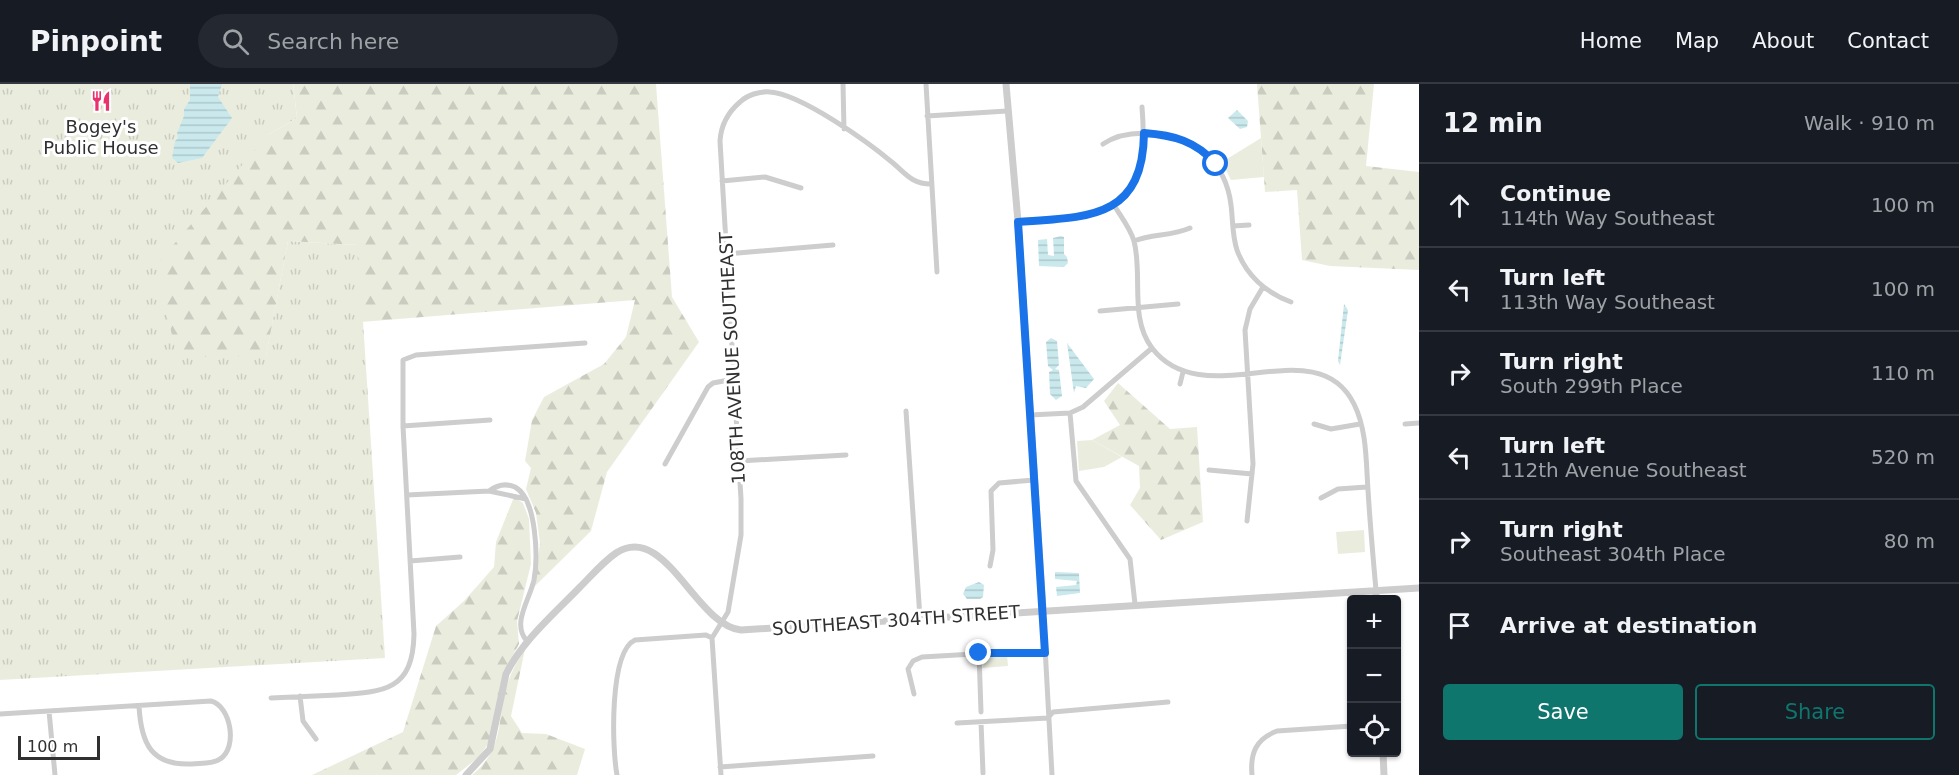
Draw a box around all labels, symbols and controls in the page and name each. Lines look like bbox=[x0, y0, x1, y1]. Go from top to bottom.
search box bbox=[198, 14, 618, 68]
text: Pinpoint bbox=[30, 25, 162, 58]
icon: search bbox=[219, 25, 252, 58]
text: Search here bbox=[267, 29, 399, 54]
text: Home bbox=[1580, 29, 1642, 53]
text: Map bbox=[1675, 29, 1719, 53]
text: About bbox=[1752, 29, 1814, 53]
text: Contact bbox=[1847, 29, 1929, 53]
restaurant icon: Bogey's Public House bbox=[89, 89, 113, 113]
text: 12 min bbox=[1443, 108, 1543, 138]
text: Walk · 910 m bbox=[1804, 111, 1935, 135]
place label: Bogey's Public House bbox=[43, 116, 159, 158]
route start bbox=[1202, 150, 1228, 176]
text: Continue bbox=[1500, 181, 1611, 206]
icon: ahead bbox=[1443, 189, 1476, 222]
text: 100 m bbox=[1871, 193, 1935, 217]
text: 114th Way Southeast bbox=[1500, 206, 1715, 230]
street label: 108TH AVENUE SOUTHEAST bbox=[715, 230, 749, 485]
text: Turn left bbox=[1500, 265, 1605, 290]
icon: left bbox=[1443, 273, 1476, 306]
text: 100 m bbox=[1871, 277, 1935, 301]
text: 113th Way Southeast bbox=[1500, 290, 1715, 314]
text: Turn right bbox=[1500, 349, 1623, 374]
icon: right bbox=[1443, 357, 1476, 390]
text: 110 m bbox=[1871, 361, 1935, 385]
text: South 299th Place bbox=[1500, 374, 1683, 398]
text: Turn left bbox=[1500, 433, 1605, 458]
icon: left bbox=[1443, 441, 1476, 474]
text: 520 m bbox=[1871, 445, 1935, 469]
text: 112th Avenue Southeast bbox=[1500, 458, 1747, 482]
text: Turn right bbox=[1500, 517, 1623, 542]
icon: right bbox=[1443, 525, 1476, 558]
text: 80 m bbox=[1884, 529, 1935, 553]
text: Southeast 304th Place bbox=[1500, 542, 1726, 566]
map controls bbox=[1347, 595, 1401, 757]
button: + bbox=[1347, 595, 1401, 649]
street label: SOUTHEAST 304TH STREET bbox=[771, 601, 1022, 639]
icon: arrive bbox=[1443, 609, 1476, 642]
text: Arrive at destination bbox=[1500, 613, 1757, 638]
route end bbox=[965, 639, 991, 665]
button: − bbox=[1347, 649, 1401, 703]
button: Save bbox=[1443, 684, 1683, 740]
button: Share bbox=[1695, 684, 1935, 740]
button: locate bbox=[1347, 703, 1401, 757]
scale bar bbox=[18, 733, 100, 760]
text: 100 m bbox=[27, 737, 78, 756]

